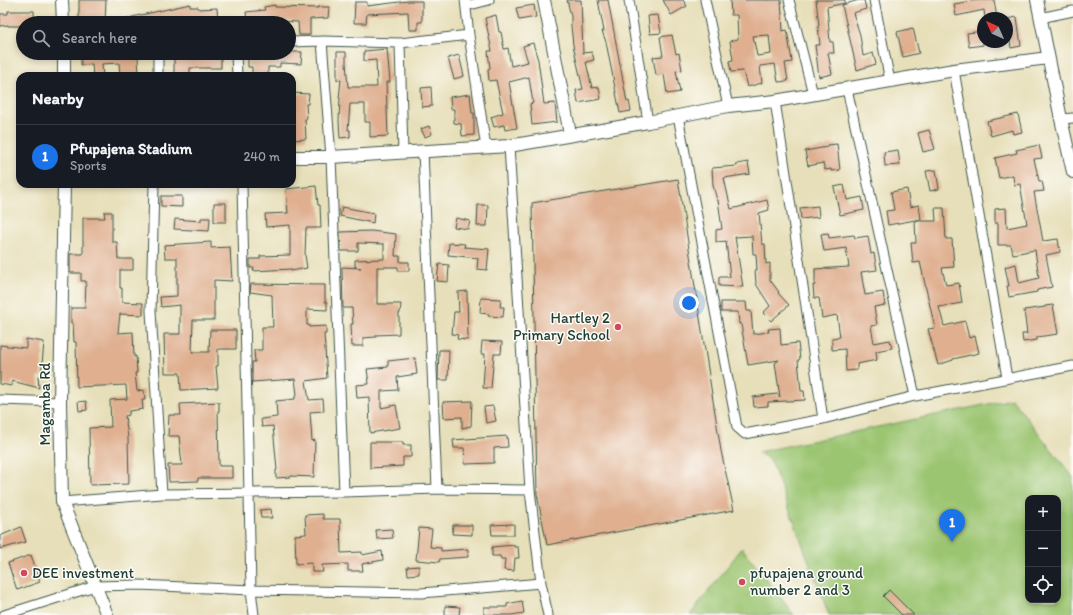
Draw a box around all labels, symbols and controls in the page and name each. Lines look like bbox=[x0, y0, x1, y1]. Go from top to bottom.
north arrow bbox=[977, 12, 1013, 48]
search box bbox=[16, 16, 296, 60]
icon: search bbox=[30, 27, 52, 49]
text: Search here bbox=[62, 29, 137, 47]
text: Nearby bbox=[32, 88, 84, 108]
text: Pfupajena Stadium bbox=[70, 140, 192, 158]
text: 1 bbox=[42, 149, 48, 164]
text: 240 m bbox=[243, 149, 280, 164]
text: Sports bbox=[70, 158, 106, 173]
your location bbox=[679, 293, 699, 313]
place label: Hartley 2 Primary School bbox=[513, 309, 611, 344]
marker: Hartley 2 Primary School bbox=[613, 322, 623, 332]
street label: Magamba Rd bbox=[36, 362, 54, 446]
map controls bbox=[1025, 495, 1061, 603]
button: + bbox=[1025, 495, 1061, 531]
pin: 1 bbox=[939, 509, 965, 542]
button: − bbox=[1025, 531, 1061, 567]
place label: DEE investment bbox=[32, 564, 135, 582]
place label: pfupajena ground number 2 and 3 bbox=[750, 564, 863, 599]
button: locate bbox=[1025, 567, 1061, 603]
marker: DEE investment bbox=[19, 568, 29, 578]
marker: pfupajena ground number 2 and 3 bbox=[737, 577, 747, 587]

